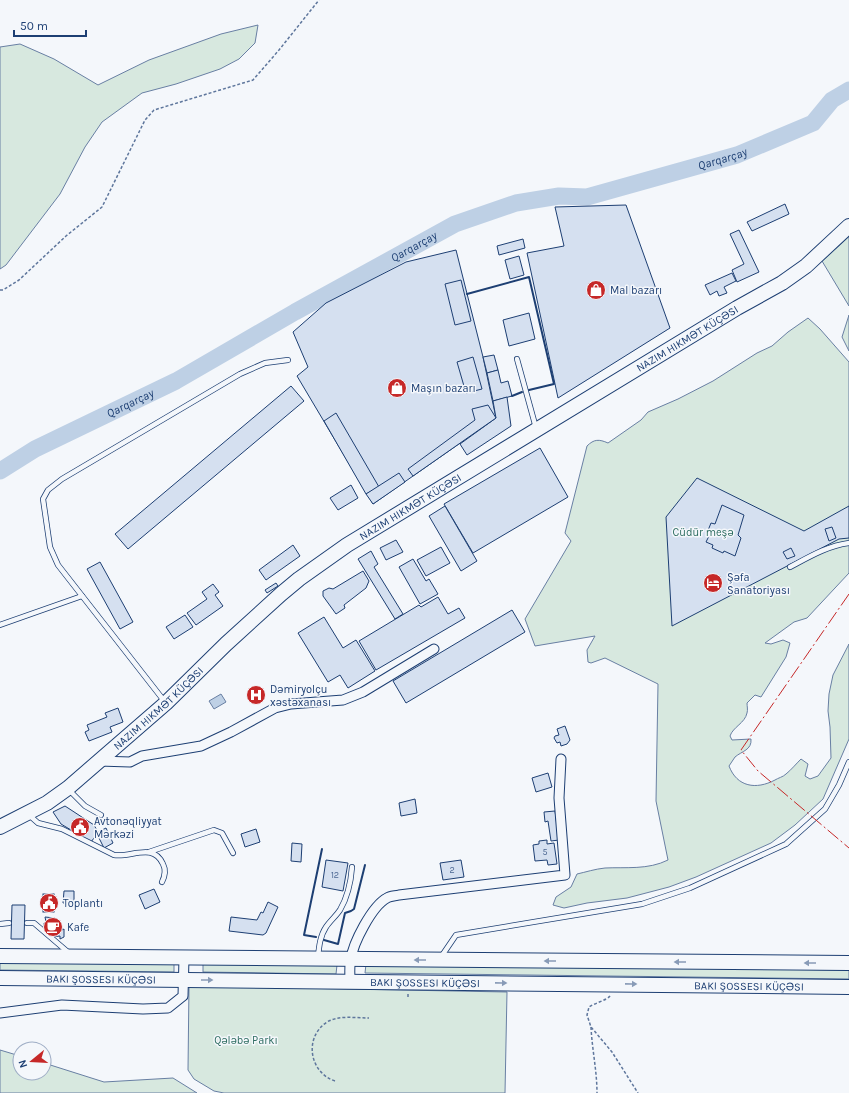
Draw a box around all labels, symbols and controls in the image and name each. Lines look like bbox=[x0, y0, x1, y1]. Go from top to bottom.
scale bar bbox=[14, 12, 86, 38]
text: 50 m bbox=[20, 19, 48, 33]
water label: Qarqarçay bbox=[696, 144, 750, 173]
water label: Qarqarçay bbox=[388, 228, 440, 265]
shop icon: Mal bazarı bbox=[585, 279, 607, 301]
place label: Mal bazarı bbox=[610, 284, 662, 297]
street label: NAZIM HIKMƏT KÜÇƏSI bbox=[634, 302, 740, 374]
shop icon: Maşın bazarı bbox=[386, 377, 408, 399]
place label: Maşın bazarı bbox=[411, 382, 476, 395]
water label: Qarqarçay bbox=[104, 385, 157, 420]
street label: NAZIM HIKMƏT KÜÇƏSI bbox=[357, 471, 464, 543]
park label: Cüdür meşə bbox=[672, 526, 734, 539]
place label: Şəfa Sanatoriyası bbox=[727, 571, 790, 597]
hotel icon: Şəfa Sanatoriyası bbox=[702, 572, 724, 594]
street label: NAZIM HIKMƏT KÜÇƏSI bbox=[111, 664, 206, 752]
place label: Dəmiryolçu xəstəxanası bbox=[270, 683, 331, 709]
hospital icon: Dəmiryolçu xəstəxanası bbox=[245, 684, 267, 706]
place label: Avtonəqliyyat Mərkəzi bbox=[94, 815, 162, 841]
public building icon: Avtonəqliyyat Mərkəzi bbox=[69, 816, 91, 838]
house number: 5 bbox=[542, 847, 548, 857]
house number: 2 bbox=[449, 865, 455, 875]
house number: 12 bbox=[331, 870, 339, 880]
public building icon: Toplantı bbox=[38, 892, 60, 914]
place label: Toplantı bbox=[63, 897, 103, 910]
cafe icon: Kafe bbox=[42, 916, 64, 938]
place label: Kafe bbox=[67, 921, 90, 934]
one-way arrow bbox=[413, 957, 426, 963]
one-way arrow bbox=[543, 958, 556, 964]
one-way arrow bbox=[673, 959, 686, 965]
one-way arrow bbox=[803, 960, 816, 966]
street label: BAKI ŞOSSESI KÜÇƏSI bbox=[46, 972, 156, 986]
street label: BAKI ŞOSSESI KÜÇƏSI bbox=[370, 975, 480, 990]
one-way arrow bbox=[201, 977, 214, 983]
street label: BAKI ŞOSSESI KÜÇƏSI bbox=[694, 979, 804, 993]
one-way arrow bbox=[495, 980, 508, 986]
one-way arrow bbox=[625, 981, 638, 987]
park label: Qələbə Parkı bbox=[214, 1034, 278, 1047]
north arrow bbox=[12, 1041, 52, 1081]
text: N bbox=[16, 1058, 30, 1070]

